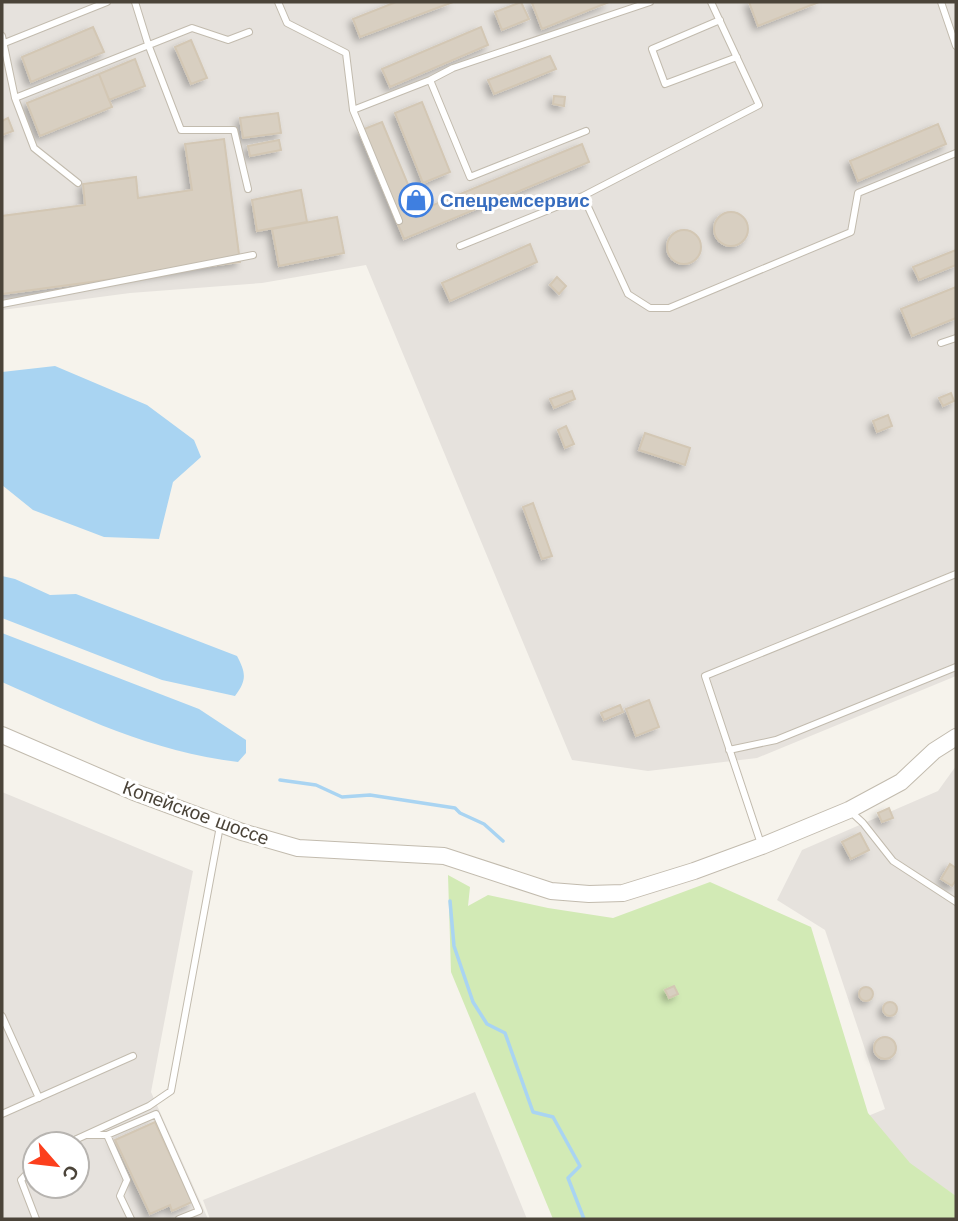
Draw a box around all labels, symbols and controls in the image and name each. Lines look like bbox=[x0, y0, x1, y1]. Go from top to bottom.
shop icon: Спецремсервис bbox=[397, 181, 435, 219]
place label: Спецремсервис bbox=[440, 189, 590, 212]
street label: Копейское шоссе bbox=[120, 776, 272, 850]
north arrow bbox=[21, 1130, 91, 1200]
text: С bbox=[57, 1161, 84, 1184]

